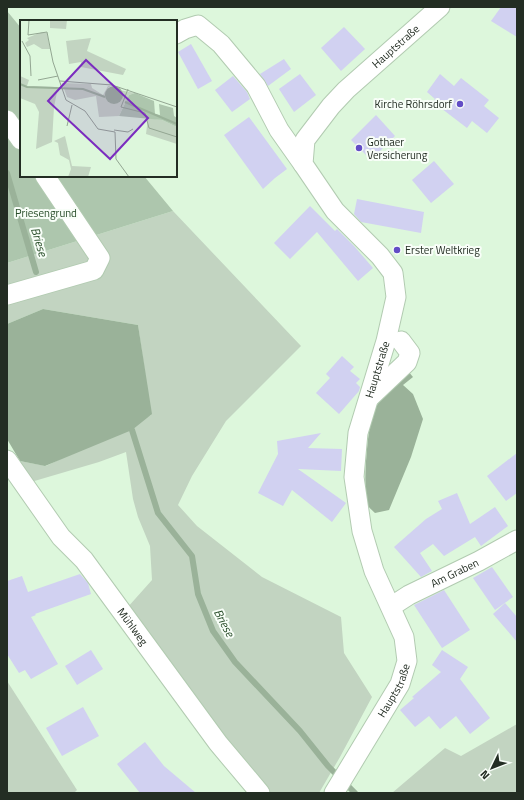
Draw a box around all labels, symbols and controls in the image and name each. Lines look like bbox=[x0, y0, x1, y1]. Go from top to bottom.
inset map bbox=[20, 20, 177, 177]
street label: Hauptstraße bbox=[368, 21, 423, 72]
place label: Kirche Röhrsdorf bbox=[375, 96, 452, 112]
marker: Kirche Röhrsdorf bbox=[455, 99, 465, 109]
place label: Gothaer Versicherung bbox=[367, 134, 428, 163]
marker: Gothaer Versicherung bbox=[354, 143, 364, 153]
park label: Priesengrund bbox=[15, 205, 77, 221]
water label: Briese bbox=[26, 225, 53, 260]
place label: Erster Weltkrieg bbox=[405, 242, 480, 258]
marker: Erster Weltkrieg bbox=[392, 245, 402, 255]
street label: Hauptstraße bbox=[361, 339, 394, 400]
street label: Am Graben bbox=[428, 554, 481, 591]
street label: Mühlweg bbox=[114, 604, 152, 649]
water label: Briese bbox=[209, 605, 240, 641]
street label: Hauptstraße bbox=[374, 661, 414, 720]
north arrow bbox=[472, 748, 512, 788]
text: N bbox=[476, 767, 493, 783]

